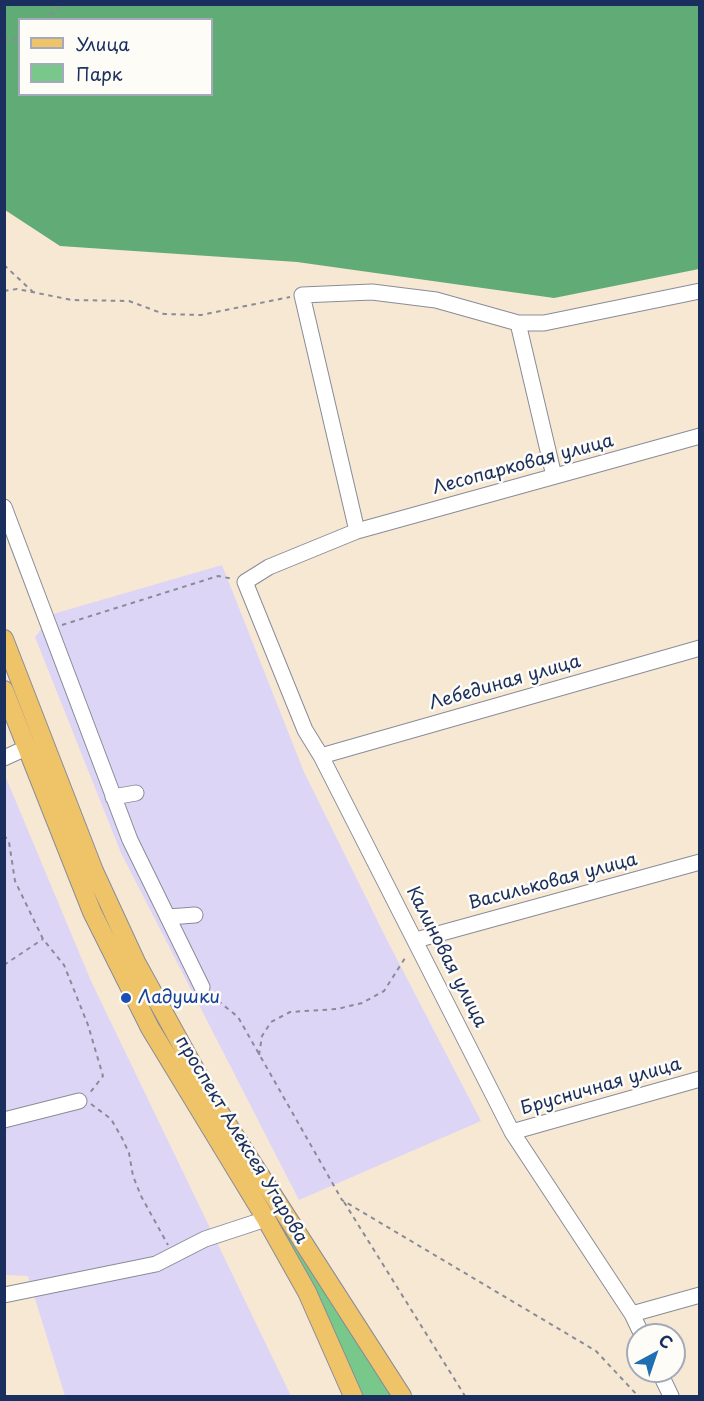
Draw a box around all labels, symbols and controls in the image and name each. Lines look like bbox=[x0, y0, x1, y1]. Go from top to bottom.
legend bbox=[18, 18, 213, 96]
text: Улица bbox=[76, 30, 130, 57]
text: Парк bbox=[76, 60, 122, 87]
street label: Лесопарковая улица bbox=[430, 430, 616, 500]
street label: Лебединая улица bbox=[427, 651, 583, 715]
street label: Васильковая улица bbox=[466, 849, 640, 915]
street label: Калиновая улица bbox=[401, 883, 491, 1031]
place label: Ладушки bbox=[138, 987, 220, 1009]
marker: Ладушки bbox=[119, 991, 133, 1005]
street label: проспект Алексея Угарова bbox=[170, 1032, 312, 1248]
street label: Брусничная улица bbox=[518, 1054, 684, 1120]
north arrow bbox=[626, 1323, 686, 1383]
text: С bbox=[654, 1328, 679, 1354]

